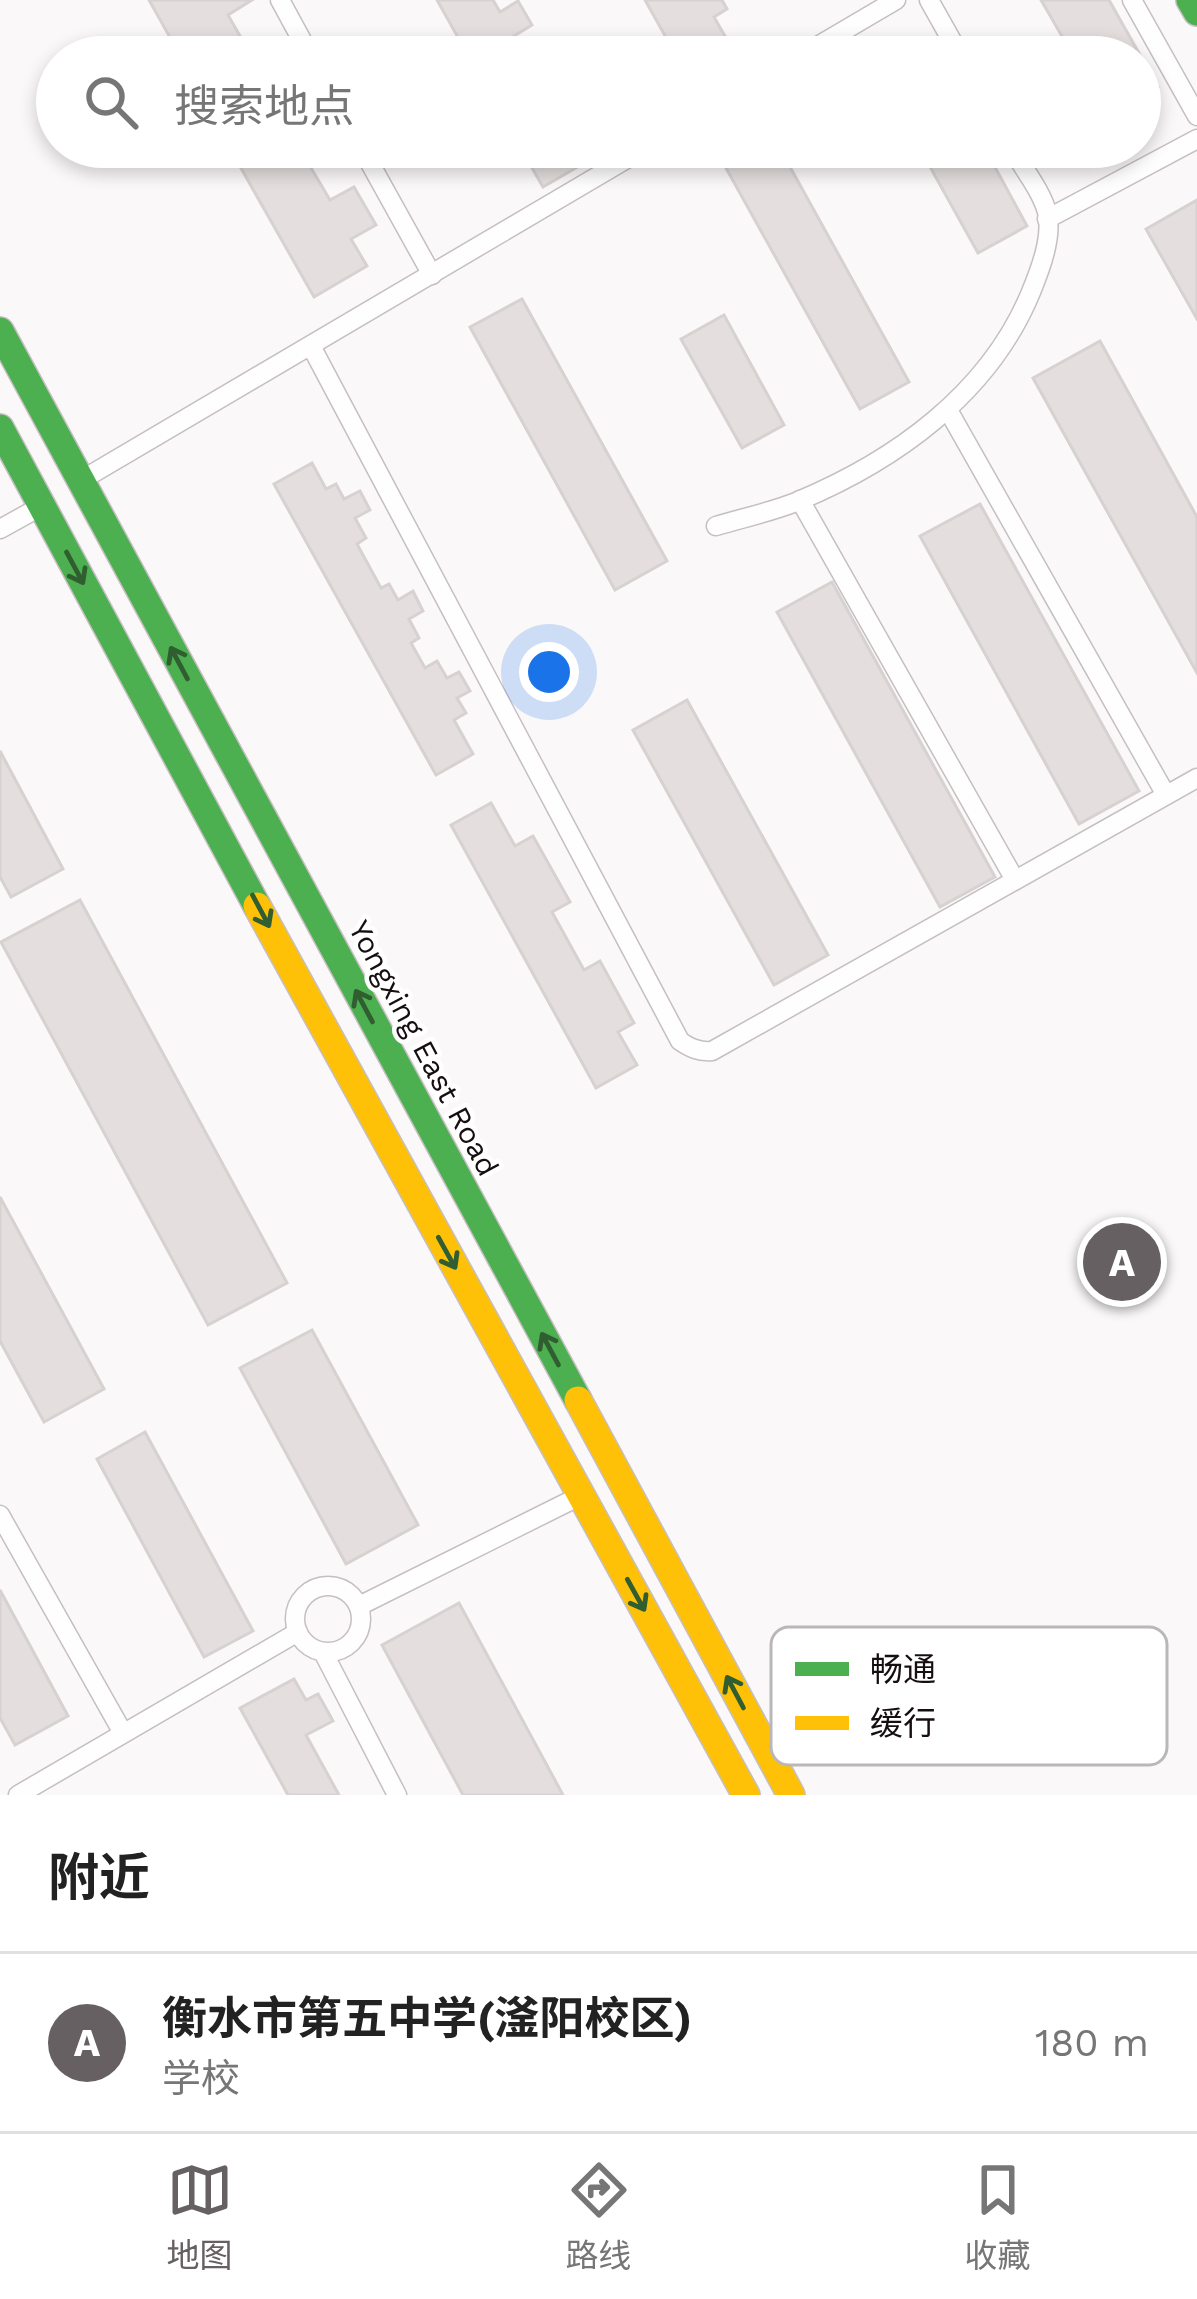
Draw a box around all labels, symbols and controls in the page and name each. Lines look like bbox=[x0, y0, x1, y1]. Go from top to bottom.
search box bbox=[36, 36, 1161, 168]
icon: search bbox=[78, 69, 144, 135]
text: 搜索地点 bbox=[174, 80, 354, 133]
one-way arrow bbox=[65, 549, 88, 585]
your location bbox=[519, 642, 579, 702]
one-way arrow bbox=[167, 646, 190, 681]
one-way arrow bbox=[250, 893, 273, 928]
street label: Yongxing East Road bbox=[342, 914, 506, 1182]
one-way arrow bbox=[352, 989, 375, 1024]
pin: A bbox=[1083, 1217, 1161, 1307]
one-way arrow bbox=[436, 1235, 460, 1270]
one-way arrow bbox=[538, 1333, 561, 1368]
one-way arrow bbox=[624, 1577, 648, 1612]
legend bbox=[771, 1627, 1167, 1765]
text: 畅通 bbox=[870, 1650, 936, 1689]
one-way arrow bbox=[723, 1676, 746, 1711]
text: 缓行 bbox=[870, 1704, 936, 1743]
text: 附近 bbox=[48, 1848, 150, 1907]
text: 衡水市第五中学(滏阳校区) bbox=[162, 1992, 692, 2045]
text: A bbox=[74, 2020, 100, 2065]
text: 180 m bbox=[1035, 2020, 1149, 2065]
text: 学校 bbox=[162, 2056, 240, 2101]
tab: 地图 bbox=[167, 2157, 233, 2277]
tab: 路线 bbox=[566, 2157, 632, 2277]
tab: 收藏 bbox=[965, 2157, 1031, 2277]

